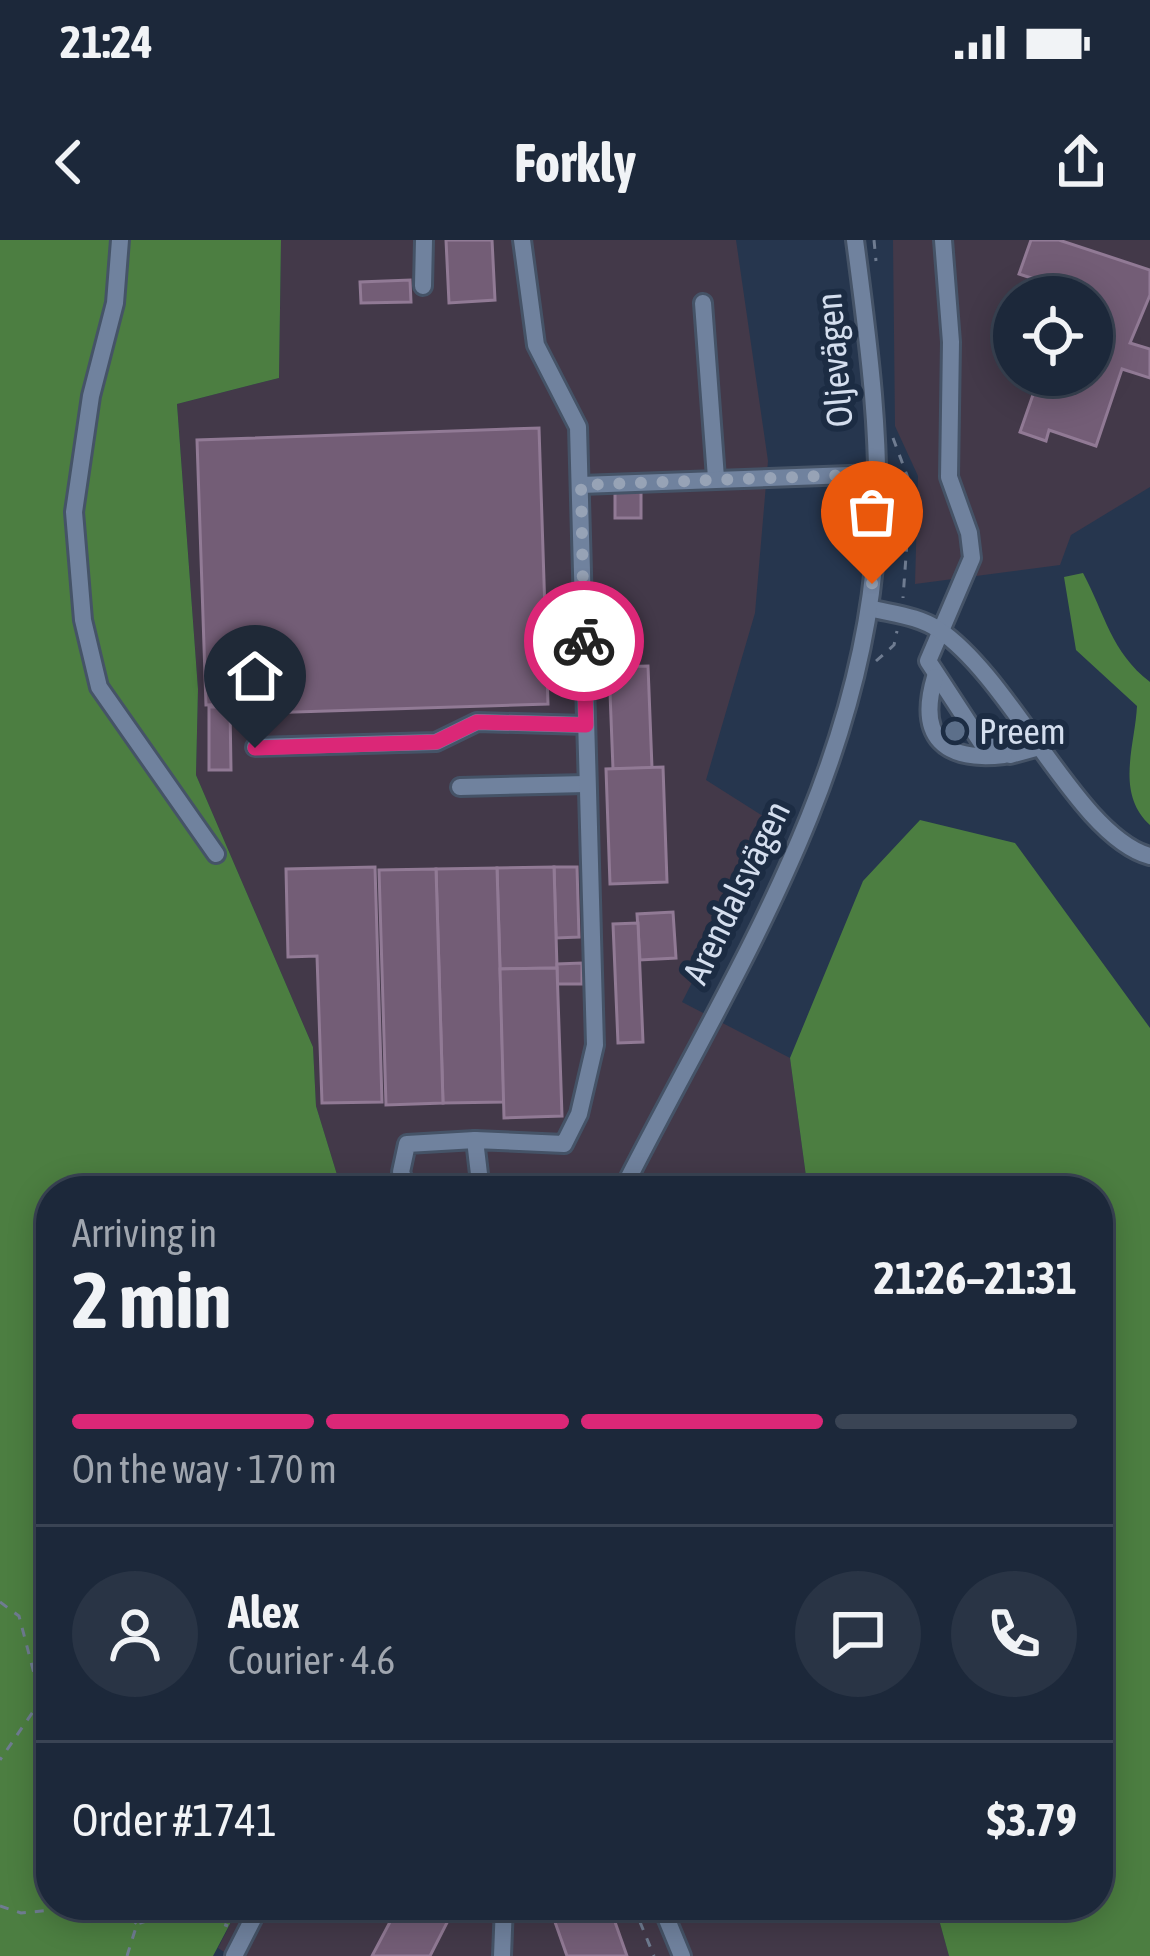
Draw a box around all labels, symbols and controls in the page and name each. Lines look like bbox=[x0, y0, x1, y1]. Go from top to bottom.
text: 21:24 bbox=[60, 16, 153, 68]
icon: back bbox=[36, 129, 102, 195]
icon: share bbox=[1048, 129, 1114, 195]
text: Forkly bbox=[514, 132, 636, 193]
map controls bbox=[993, 276, 1113, 396]
button: locate bbox=[993, 276, 1113, 396]
street label: Oljevägen bbox=[807, 291, 861, 429]
pin bbox=[821, 461, 923, 584]
icon: bag bbox=[839, 479, 905, 545]
courier bbox=[524, 581, 644, 701]
icon: bike bbox=[551, 608, 617, 674]
pin bbox=[204, 625, 306, 748]
icon: home bbox=[222, 643, 288, 709]
place label: Preem bbox=[979, 710, 1066, 752]
marker: Preem bbox=[942, 718, 968, 744]
street label: Arendalsvägen bbox=[674, 794, 798, 990]
text: Arriving in bbox=[72, 1211, 217, 1255]
text: 21:26–21:31 bbox=[874, 1252, 1077, 1304]
text: 2 min bbox=[72, 1255, 231, 1345]
text: On the way · 170 m bbox=[72, 1447, 337, 1491]
button: person bbox=[72, 1571, 198, 1697]
button: chat bbox=[795, 1571, 921, 1697]
button: phone bbox=[951, 1571, 1077, 1697]
text: Alex bbox=[228, 1586, 300, 1638]
text: Courier · 4.6 bbox=[228, 1638, 395, 1682]
text: Order #1741 bbox=[72, 1794, 277, 1846]
text: $3.79 bbox=[987, 1794, 1077, 1846]

